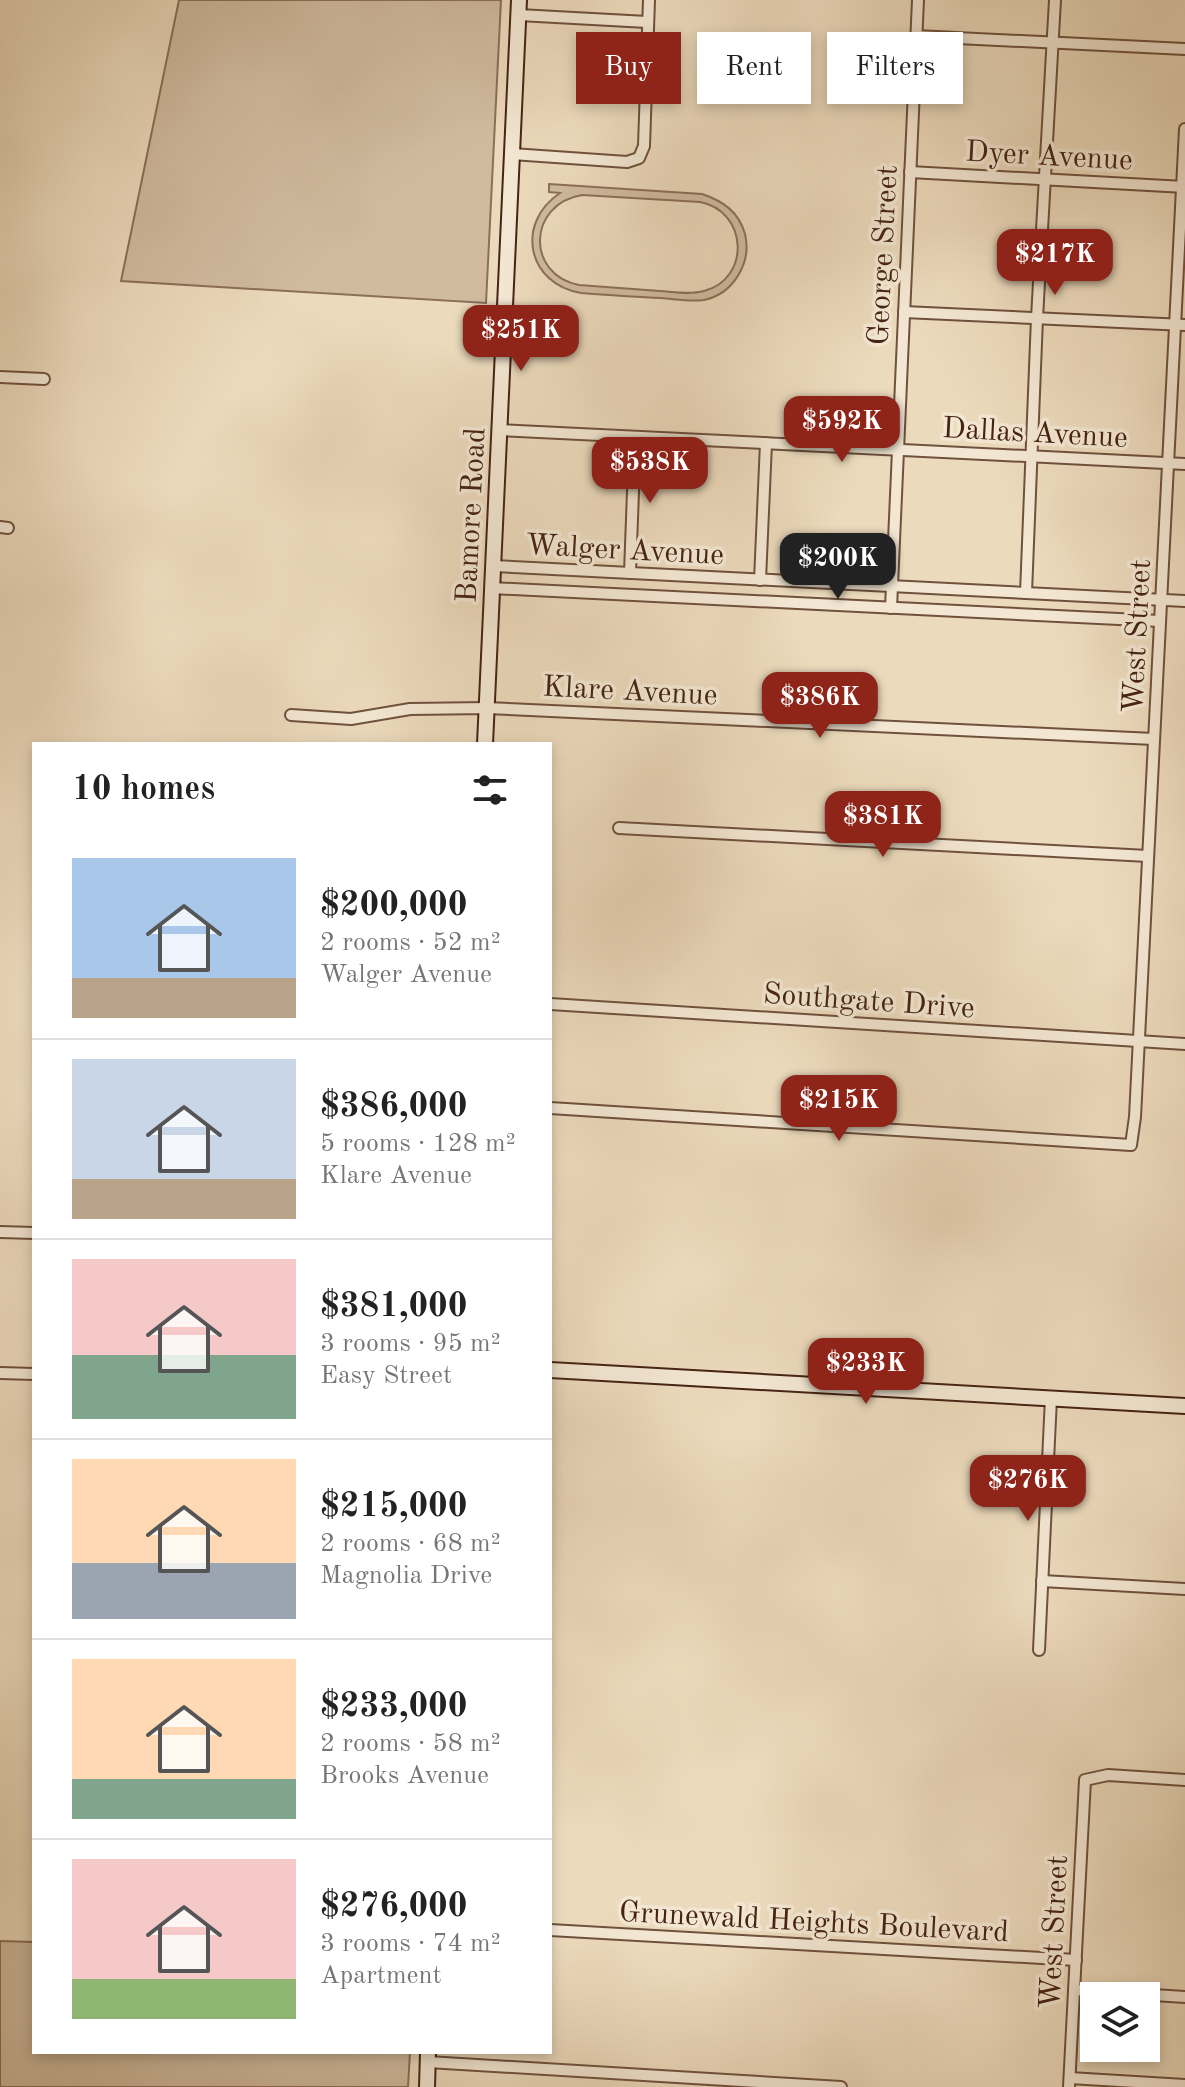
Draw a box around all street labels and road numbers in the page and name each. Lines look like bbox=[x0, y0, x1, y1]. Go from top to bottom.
street label: Dyer Avenue bbox=[964, 138, 1133, 176]
street label: George Street bbox=[864, 164, 904, 346]
street label: Dallas Avenue bbox=[941, 414, 1129, 454]
street label: Bamore Road bbox=[452, 427, 492, 604]
street label: Walger Avenue bbox=[525, 531, 725, 571]
street label: West Street bbox=[1119, 558, 1157, 714]
street label: Klare Avenue bbox=[542, 672, 718, 712]
street label: Southgate Drive bbox=[762, 980, 976, 1024]
street label: West Street bbox=[1036, 1854, 1074, 2010]
street label: Grunewald Heights Boulevard bbox=[618, 1898, 1010, 1948]

